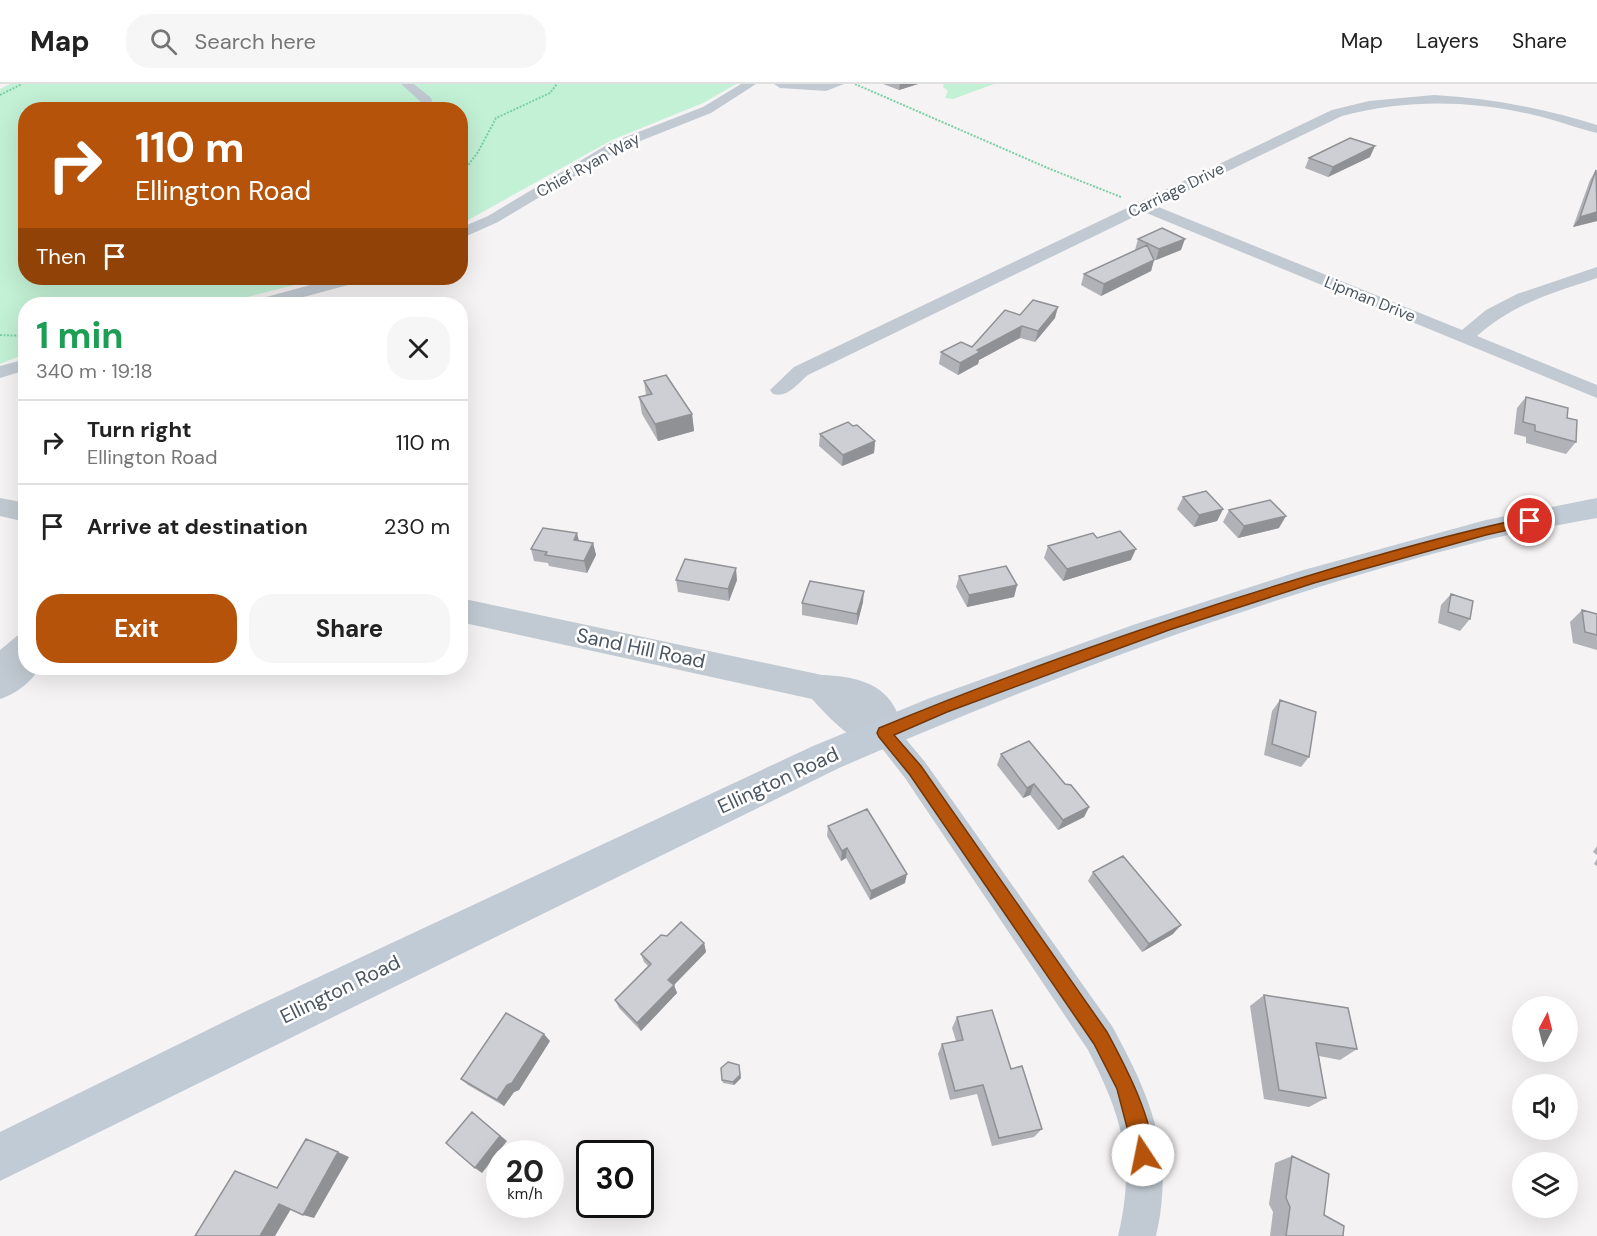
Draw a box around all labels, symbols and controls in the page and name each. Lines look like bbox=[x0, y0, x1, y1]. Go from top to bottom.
search box bbox=[126, 14, 546, 68]
text: Map bbox=[30, 23, 90, 60]
icon: search bbox=[147, 25, 180, 58]
text: Search here bbox=[195, 27, 316, 56]
text: Map bbox=[1341, 27, 1383, 55]
text: Layers bbox=[1416, 27, 1479, 55]
text: Share bbox=[1512, 27, 1567, 55]
text: 110 m bbox=[135, 120, 245, 175]
icon: right bbox=[36, 126, 114, 204]
street label: Chief Ryan Way bbox=[532, 128, 644, 202]
street label: Carriage Drive bbox=[1124, 158, 1228, 222]
text: Ellington Road bbox=[135, 173, 311, 208]
icon: arrive bbox=[98, 240, 131, 273]
text: Then bbox=[36, 242, 86, 271]
street label: Lipman Drive bbox=[1321, 271, 1419, 327]
text: 1 min bbox=[36, 312, 124, 359]
button: close bbox=[387, 317, 450, 380]
text: 340 m · 19:18 bbox=[36, 358, 153, 384]
text: Turn right bbox=[87, 415, 192, 444]
icon: right bbox=[36, 426, 69, 459]
text: 110 m bbox=[396, 428, 450, 457]
text: Ellington Road bbox=[87, 444, 217, 470]
pin bbox=[1504, 495, 1555, 546]
icon: arrive bbox=[1513, 504, 1546, 537]
icon: arrive bbox=[36, 510, 69, 543]
text: Arrive at destination bbox=[87, 512, 308, 541]
text: 230 m bbox=[384, 512, 450, 541]
button: Exit bbox=[36, 594, 237, 663]
button: Share bbox=[249, 594, 450, 663]
street label: Sand Hill Road bbox=[574, 622, 708, 674]
street label: Ellington Road bbox=[713, 741, 843, 819]
street label: Ellington Road bbox=[276, 949, 404, 1029]
north arrow bbox=[1512, 996, 1578, 1062]
map controls bbox=[1512, 996, 1578, 1218]
button: sound bbox=[1512, 1074, 1578, 1140]
position arrow bbox=[1111, 1123, 1175, 1187]
speed limit sign: 30 bbox=[576, 1140, 654, 1218]
text: 20 bbox=[506, 1152, 544, 1191]
button: layers bbox=[1512, 1152, 1578, 1218]
text: km/h bbox=[507, 1184, 543, 1204]

